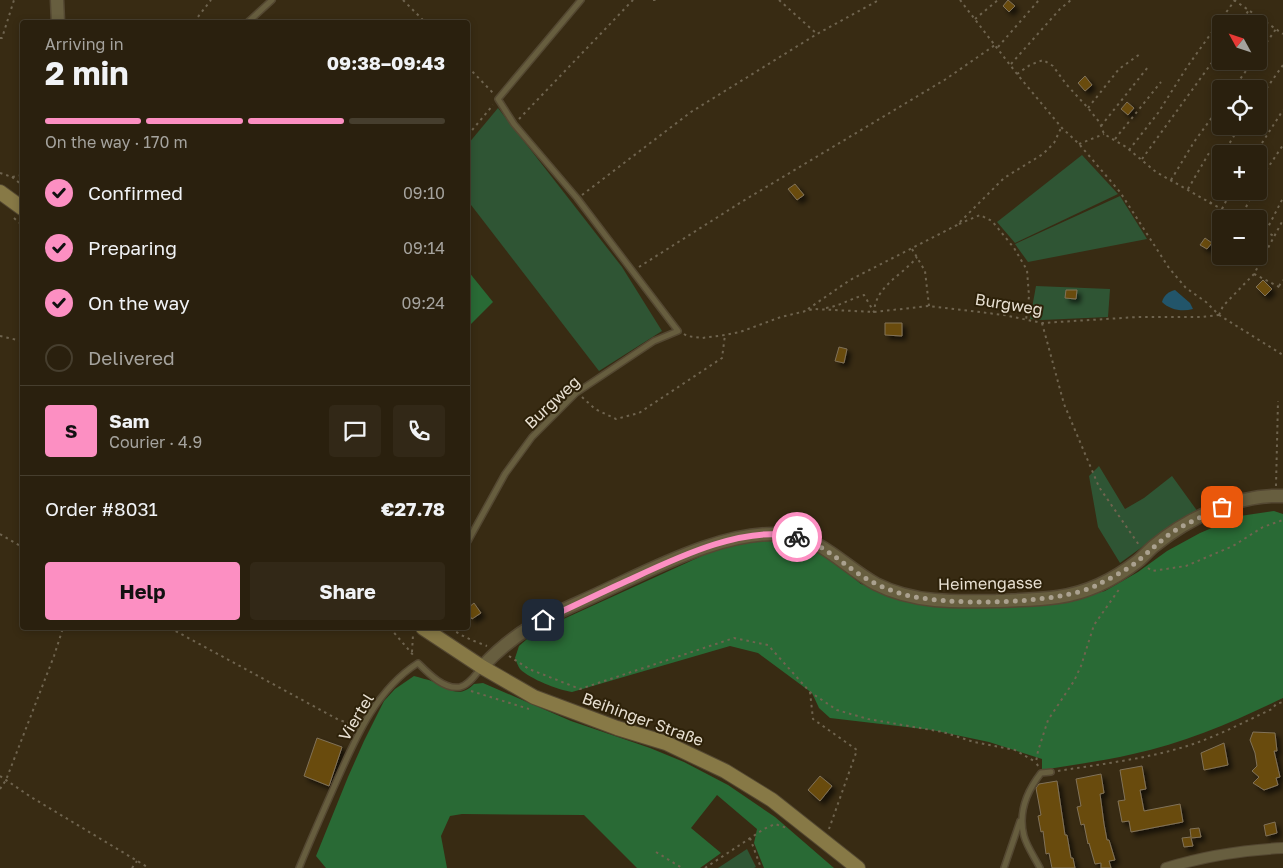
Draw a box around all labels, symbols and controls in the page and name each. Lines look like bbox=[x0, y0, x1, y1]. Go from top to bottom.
north arrow bbox=[1212, 15, 1268, 70]
map controls bbox=[1212, 15, 1267, 265]
text: Arriving in bbox=[45, 34, 124, 54]
text: 09:38–09:43 bbox=[327, 51, 445, 74]
text: 2 min bbox=[45, 54, 129, 92]
button: locate bbox=[1212, 80, 1267, 135]
text: On the way · 170 m bbox=[45, 132, 188, 152]
button: + bbox=[1212, 145, 1267, 200]
icon: check bbox=[45, 179, 73, 207]
text: Confirmed bbox=[88, 181, 183, 204]
text: 09:10 bbox=[403, 183, 445, 203]
button: − bbox=[1212, 210, 1267, 265]
icon: check bbox=[45, 234, 73, 262]
text: Preparing bbox=[88, 236, 177, 259]
text: 09:14 bbox=[403, 238, 445, 258]
icon: check bbox=[45, 289, 73, 317]
street label: Burgweg bbox=[974, 289, 1044, 319]
text: On the way bbox=[88, 291, 190, 314]
text: 09:24 bbox=[402, 293, 445, 313]
text: Delivered bbox=[88, 346, 175, 369]
street label: Burgweg bbox=[520, 371, 584, 433]
button: chat bbox=[329, 405, 381, 457]
button: phone bbox=[393, 405, 445, 457]
text: Sam bbox=[109, 409, 149, 432]
text: S bbox=[65, 419, 77, 442]
text: Courier · 4.9 bbox=[109, 432, 202, 452]
pin bbox=[1201, 486, 1243, 528]
icon: bag bbox=[1208, 493, 1236, 521]
text: Order #8031 bbox=[45, 497, 158, 520]
text: €27.78 bbox=[381, 497, 445, 520]
courier bbox=[772, 512, 822, 562]
icon: bike bbox=[783, 523, 811, 551]
button: Help bbox=[45, 562, 240, 620]
button: Share bbox=[250, 562, 445, 620]
street label: Heimengasse bbox=[938, 572, 1042, 594]
pin bbox=[522, 599, 564, 641]
icon: home bbox=[529, 606, 557, 634]
street label: Beihinger Straße bbox=[580, 688, 706, 750]
street label: Viertel bbox=[334, 690, 378, 744]

